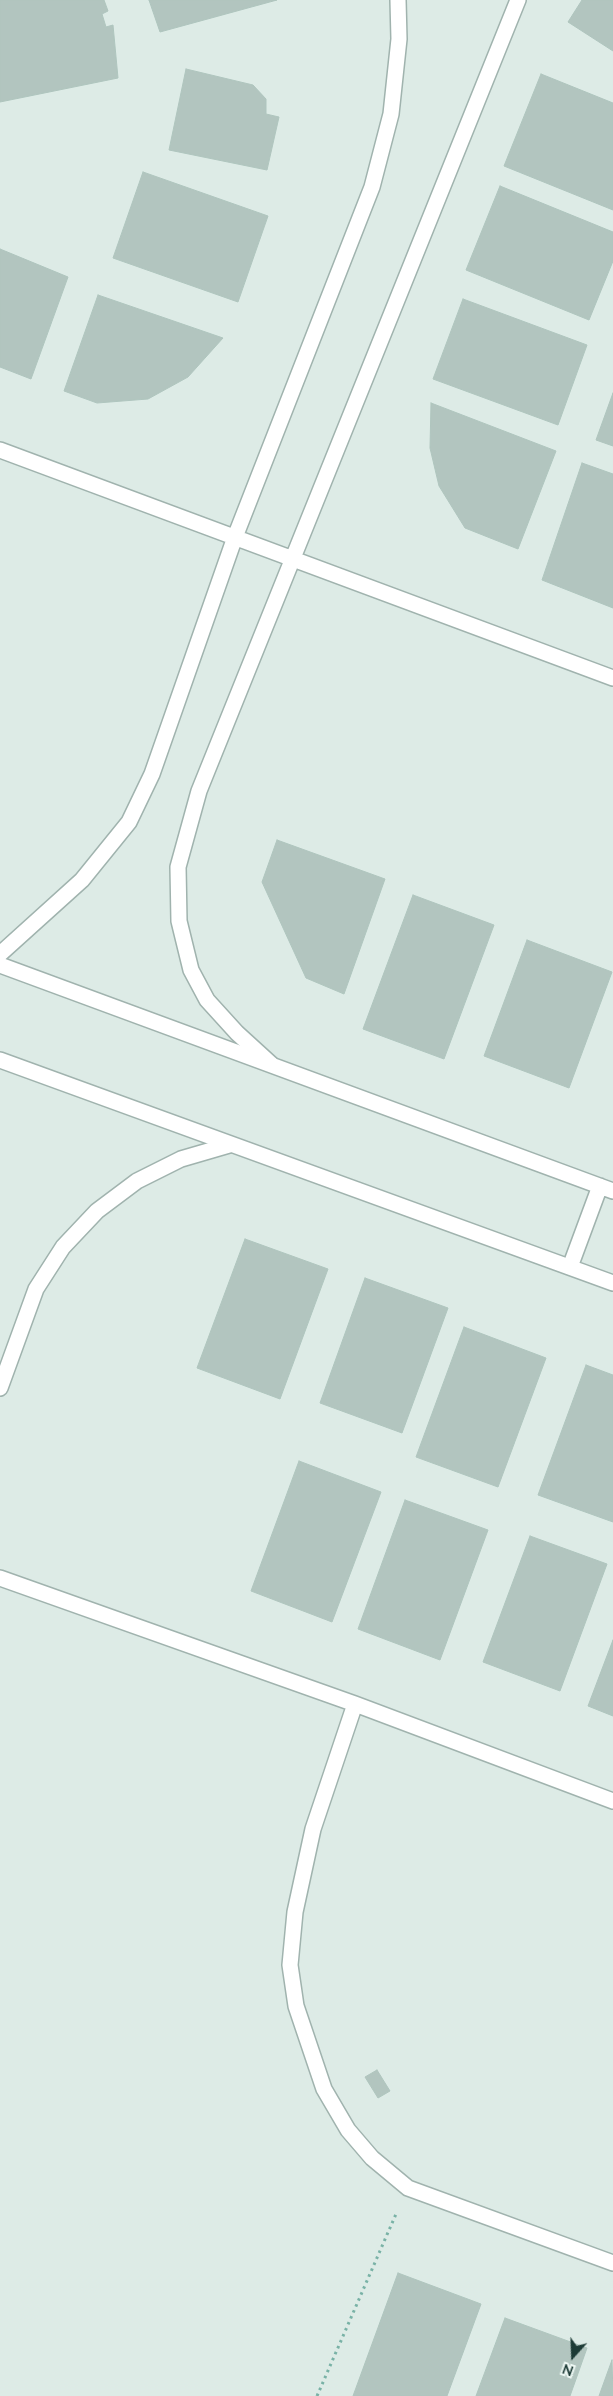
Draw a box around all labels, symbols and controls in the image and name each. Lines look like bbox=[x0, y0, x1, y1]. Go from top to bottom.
north arrow bbox=[548, 2331, 598, 2381]
text: N bbox=[560, 2360, 576, 2380]

